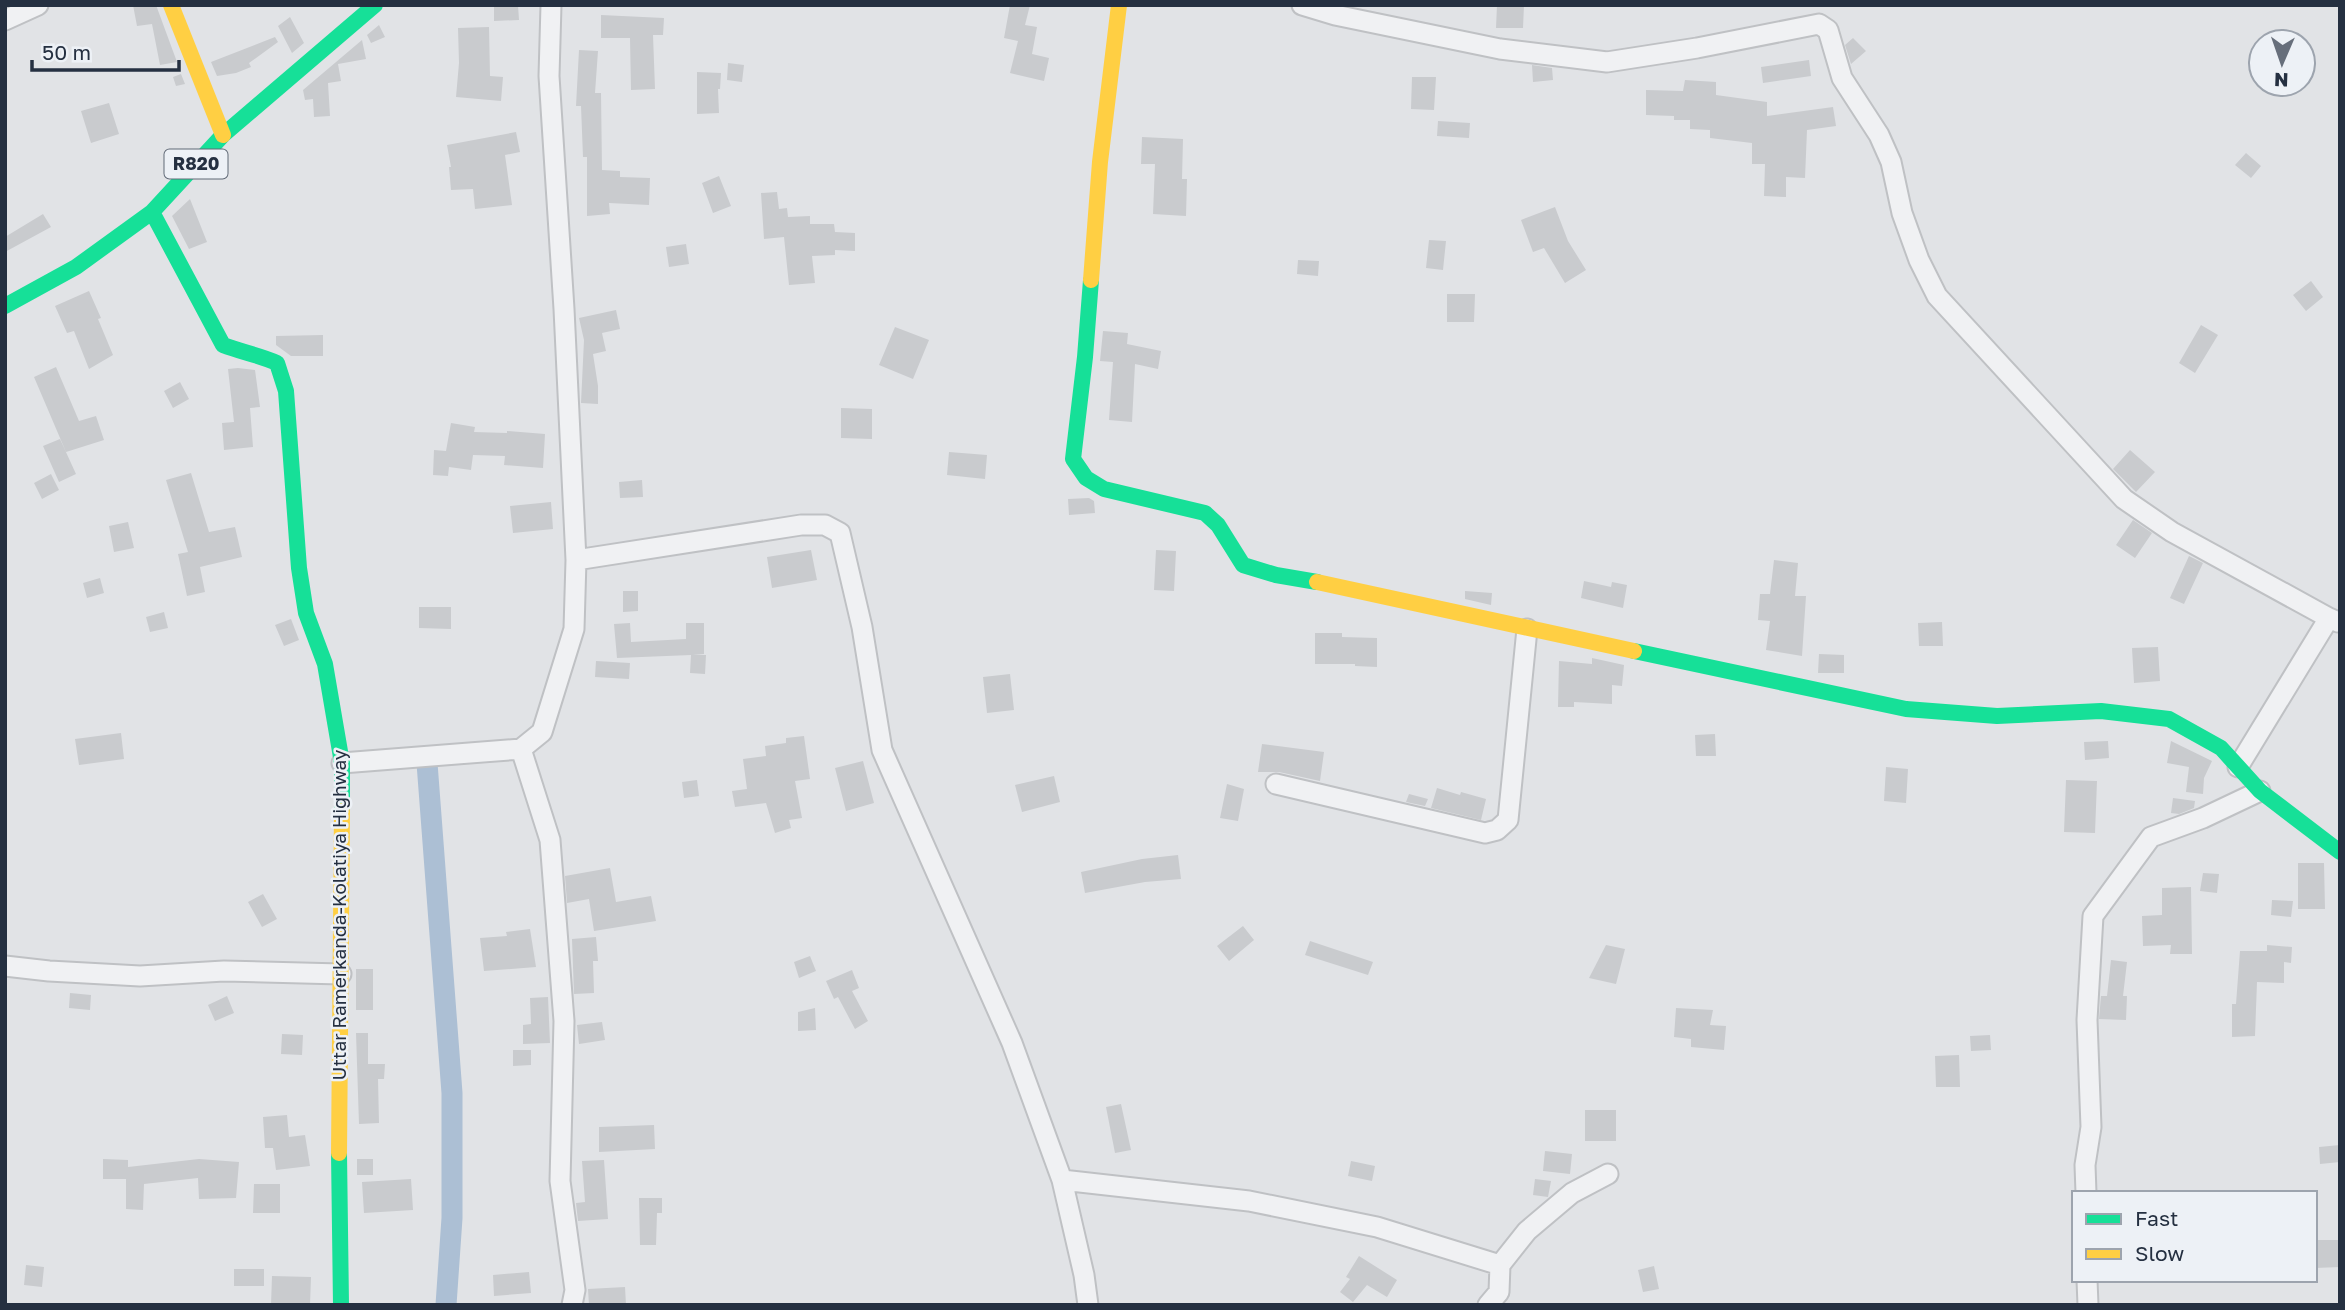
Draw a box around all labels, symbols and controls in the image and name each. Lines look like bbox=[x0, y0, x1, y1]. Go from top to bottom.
scale bar bbox=[32, 28, 178, 72]
north arrow bbox=[2247, 28, 2317, 98]
text: 50 m bbox=[42, 39, 91, 65]
text: N bbox=[2274, 69, 2289, 92]
road number: R820 bbox=[164, 149, 228, 178]
street label: Uttar Ramerkanda-Kolatiya Highway bbox=[327, 749, 350, 1080]
legend bbox=[2072, 1191, 2317, 1282]
text: Fast bbox=[2135, 1205, 2178, 1231]
text: Slow bbox=[2135, 1240, 2184, 1266]

